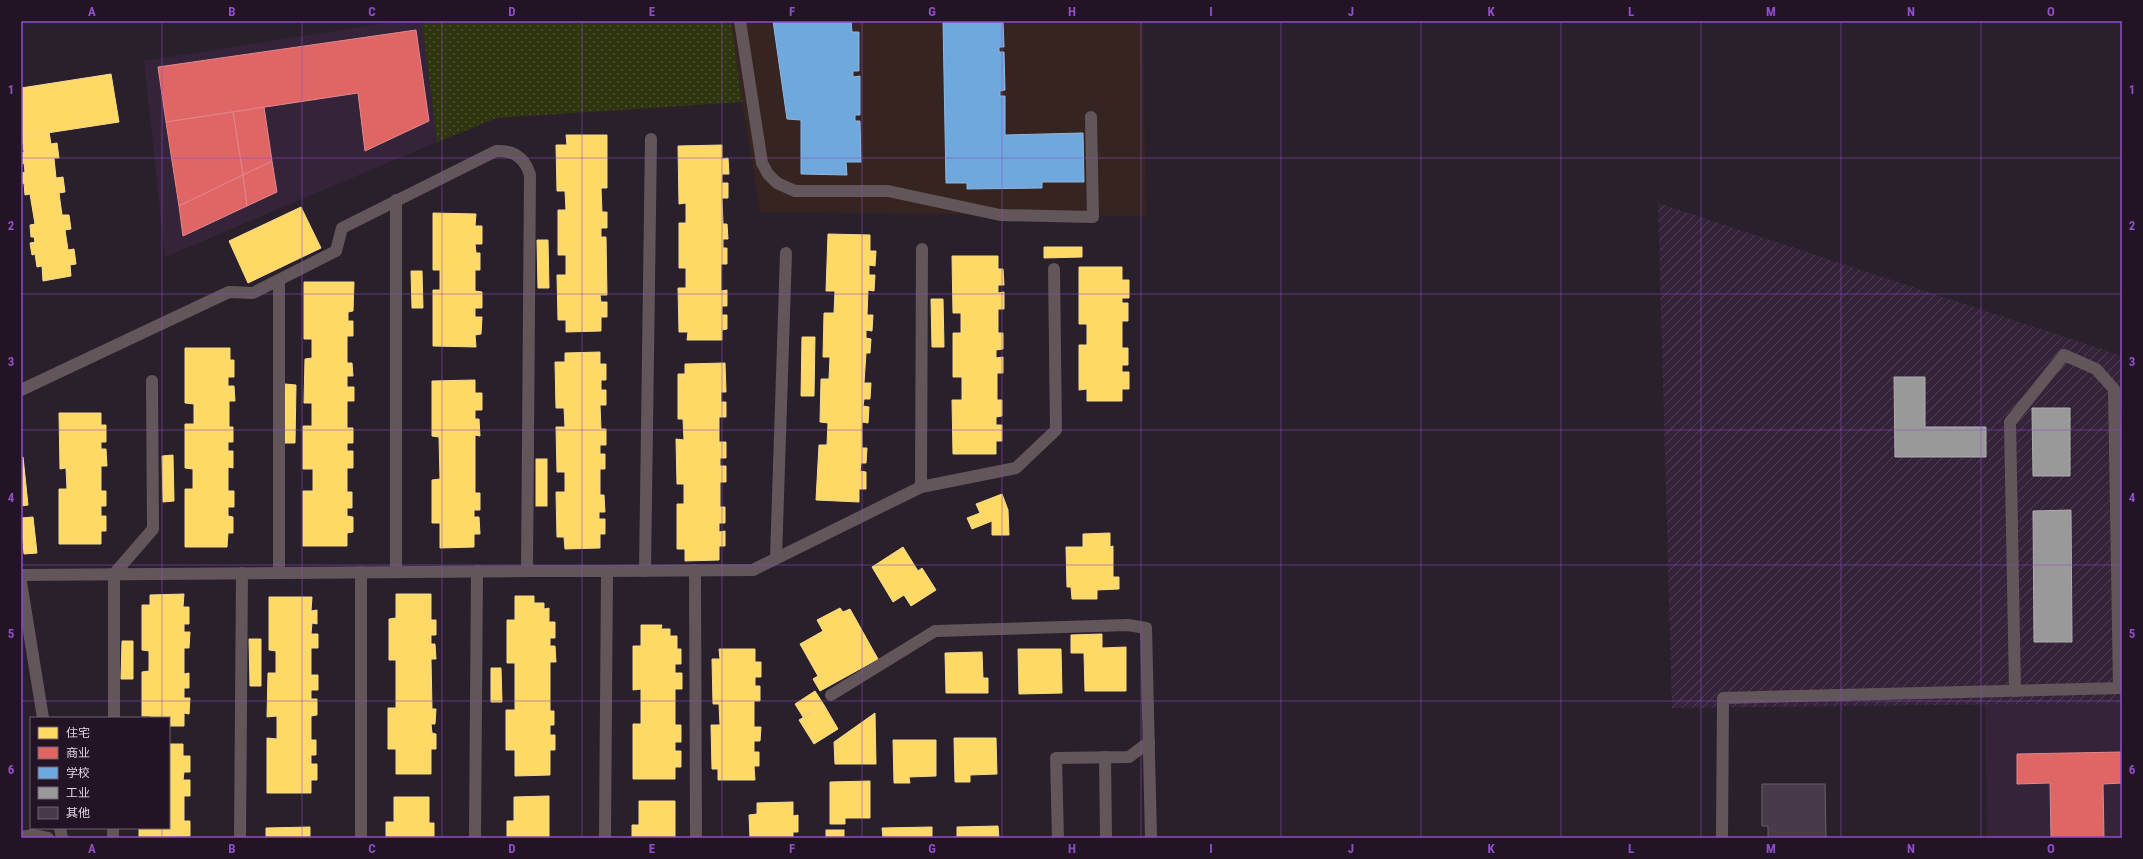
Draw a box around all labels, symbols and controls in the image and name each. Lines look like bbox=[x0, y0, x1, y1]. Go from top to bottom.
text: A bbox=[88, 4, 96, 19]
text: B bbox=[228, 4, 236, 19]
text: C bbox=[368, 4, 376, 19]
text: D bbox=[508, 4, 516, 19]
text: E bbox=[649, 4, 656, 19]
text: F bbox=[789, 4, 795, 19]
text: G bbox=[928, 4, 936, 19]
text: H bbox=[1068, 4, 1076, 19]
text: I bbox=[1209, 4, 1213, 19]
text: J bbox=[1348, 4, 1354, 19]
text: K bbox=[1487, 4, 1495, 19]
text: L bbox=[1628, 4, 1634, 19]
text: M bbox=[1766, 4, 1776, 19]
text: N bbox=[1907, 4, 1915, 19]
text: O bbox=[2047, 4, 2055, 19]
text: 1 bbox=[8, 82, 14, 97]
text: 1 bbox=[2129, 82, 2135, 97]
text: 2 bbox=[8, 218, 15, 233]
text: 2 bbox=[2129, 218, 2136, 233]
text: 3 bbox=[8, 354, 14, 369]
text: 3 bbox=[2129, 354, 2135, 369]
text: 4 bbox=[8, 490, 15, 505]
text: 4 bbox=[2129, 490, 2136, 505]
text: 5 bbox=[8, 626, 15, 641]
text: 5 bbox=[2129, 626, 2136, 641]
legend bbox=[30, 717, 170, 829]
text: 住宅 bbox=[66, 726, 90, 740]
text: 商业 bbox=[66, 746, 90, 760]
text: 6 bbox=[8, 762, 15, 777]
text: 6 bbox=[2129, 762, 2136, 777]
text: 学校 bbox=[66, 766, 90, 780]
text: 工业 bbox=[66, 786, 90, 800]
text: 其他 bbox=[66, 806, 90, 820]
text: A bbox=[88, 841, 96, 856]
text: B bbox=[228, 841, 236, 856]
text: C bbox=[368, 841, 376, 856]
text: D bbox=[508, 841, 516, 856]
text: E bbox=[649, 841, 656, 856]
text: F bbox=[789, 841, 795, 856]
text: G bbox=[928, 841, 936, 856]
text: H bbox=[1068, 841, 1076, 856]
text: I bbox=[1209, 841, 1213, 856]
text: J bbox=[1348, 841, 1354, 856]
text: K bbox=[1487, 841, 1495, 856]
text: L bbox=[1628, 841, 1634, 856]
text: M bbox=[1766, 841, 1776, 856]
text: N bbox=[1907, 841, 1915, 856]
text: O bbox=[2047, 841, 2055, 856]

